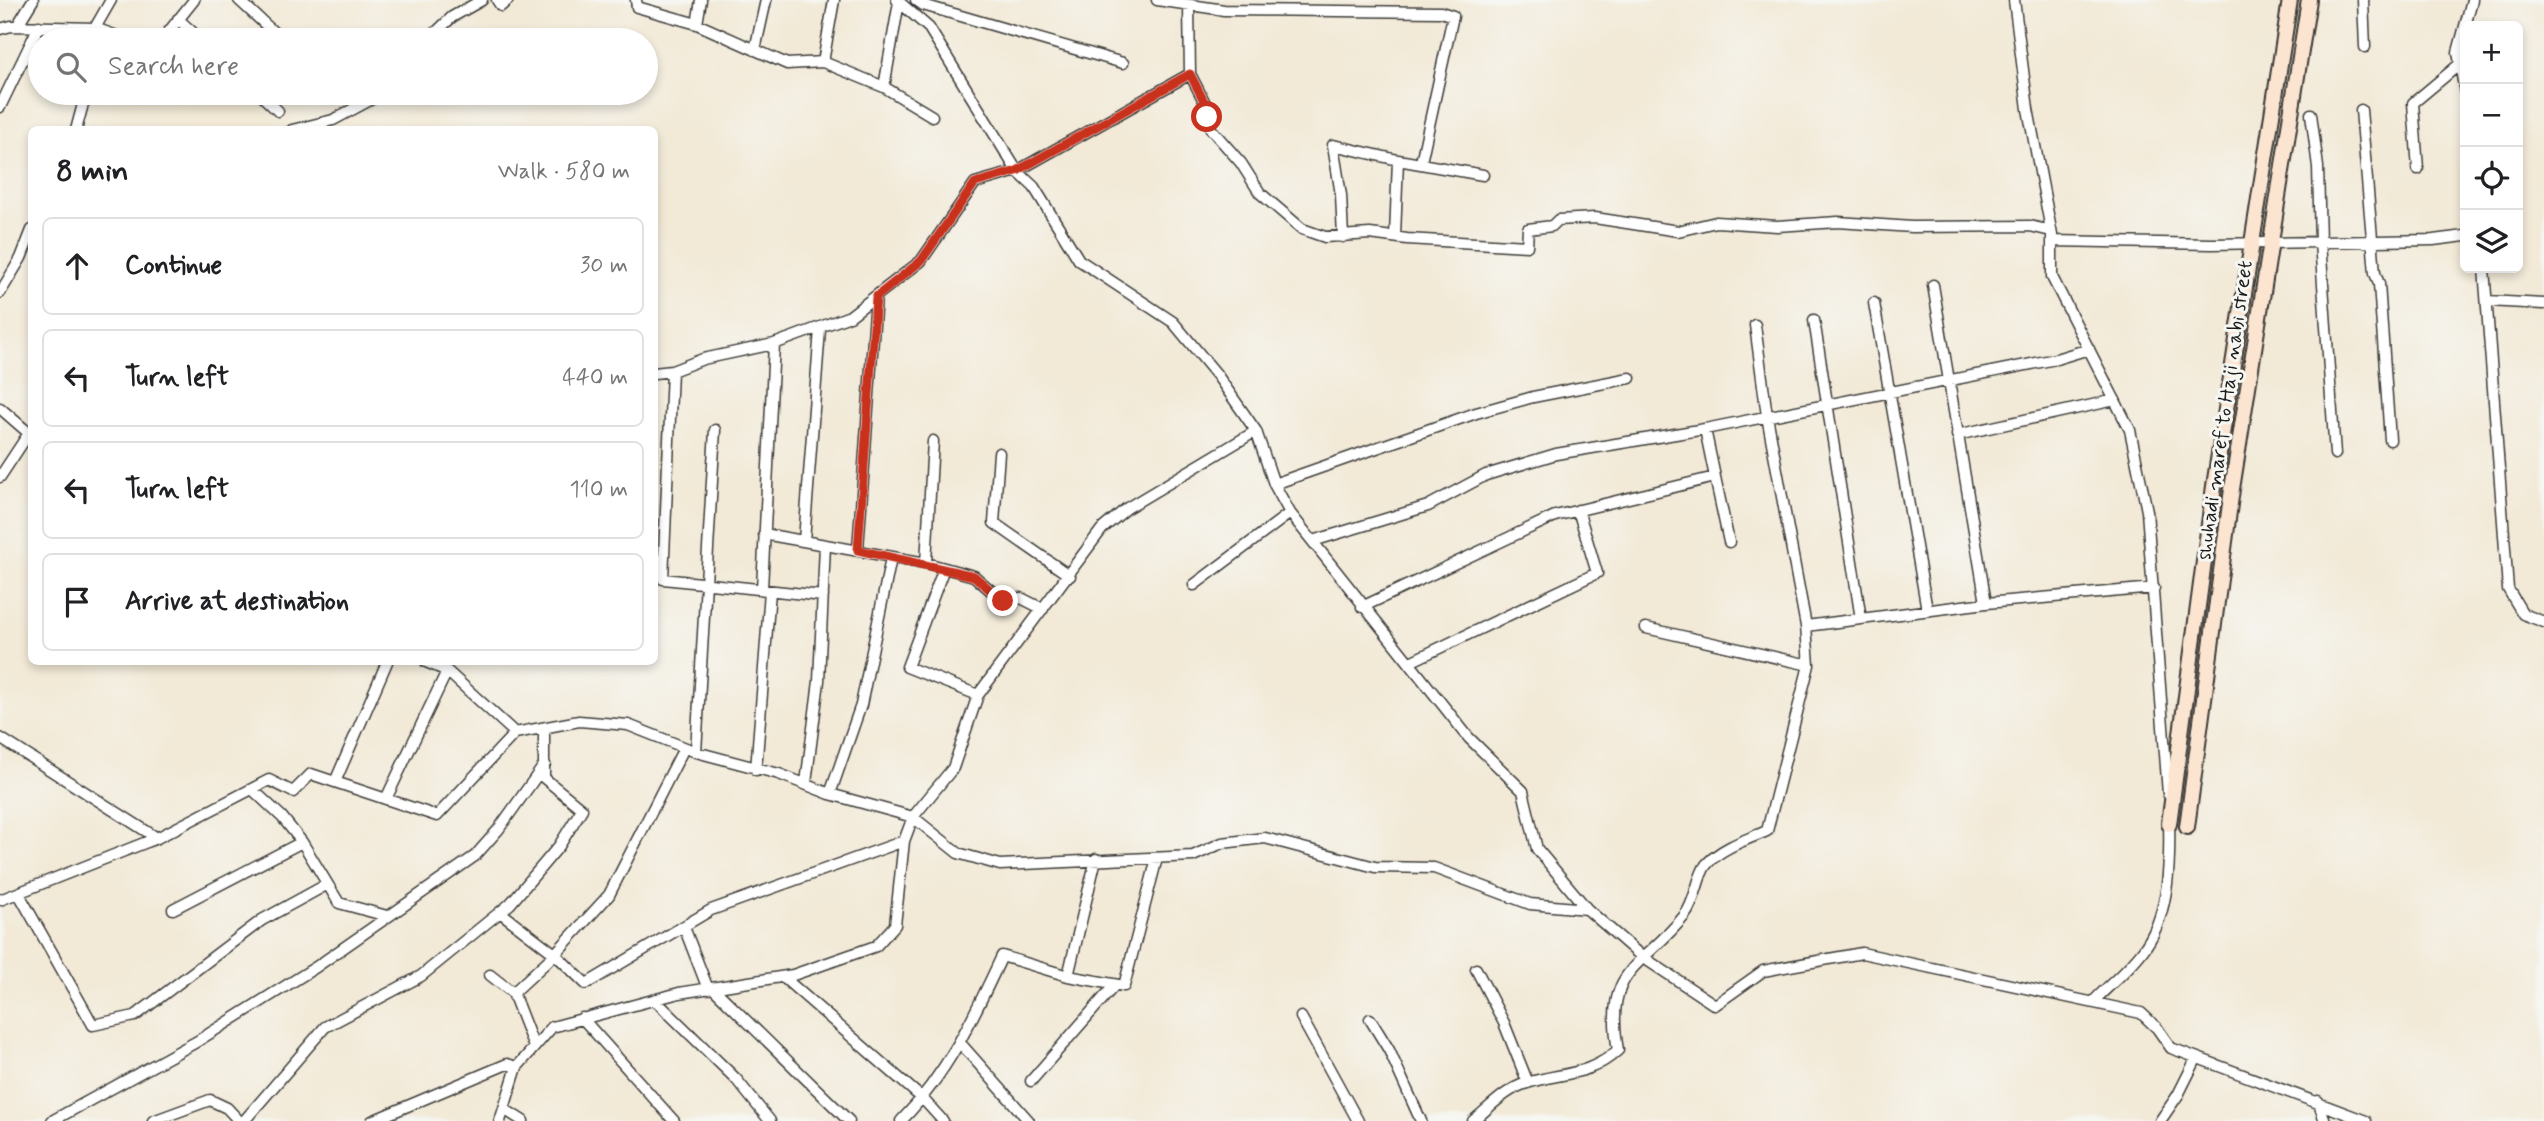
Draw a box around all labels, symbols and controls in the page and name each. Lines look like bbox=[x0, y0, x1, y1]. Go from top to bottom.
map controls bbox=[2460, 21, 2523, 273]
button: + bbox=[2460, 21, 2523, 84]
search box bbox=[28, 28, 658, 105]
icon: search bbox=[52, 48, 90, 86]
text: Search here bbox=[108, 50, 239, 84]
button: − bbox=[2460, 84, 2523, 147]
route start bbox=[1191, 101, 1222, 132]
button: locate bbox=[2460, 147, 2523, 210]
text: 8 min bbox=[56, 152, 129, 191]
text: Walk · 580 m bbox=[498, 157, 630, 187]
button: layers bbox=[2460, 210, 2523, 273]
icon: ahead bbox=[58, 247, 96, 285]
text: Continue bbox=[125, 249, 222, 283]
text: 30 m bbox=[580, 251, 628, 281]
street label: shuhadi maref to Haji nabi street bbox=[2190, 259, 2260, 561]
icon: left bbox=[58, 359, 96, 397]
text: Turn left bbox=[125, 361, 229, 395]
text: 440 m bbox=[562, 363, 628, 393]
icon: left bbox=[58, 471, 96, 509]
text: Turn left bbox=[125, 473, 229, 507]
text: 110 m bbox=[569, 475, 628, 505]
icon: arrive bbox=[58, 583, 96, 621]
text: Arrive at destination bbox=[125, 585, 349, 619]
route end bbox=[987, 585, 1018, 616]

